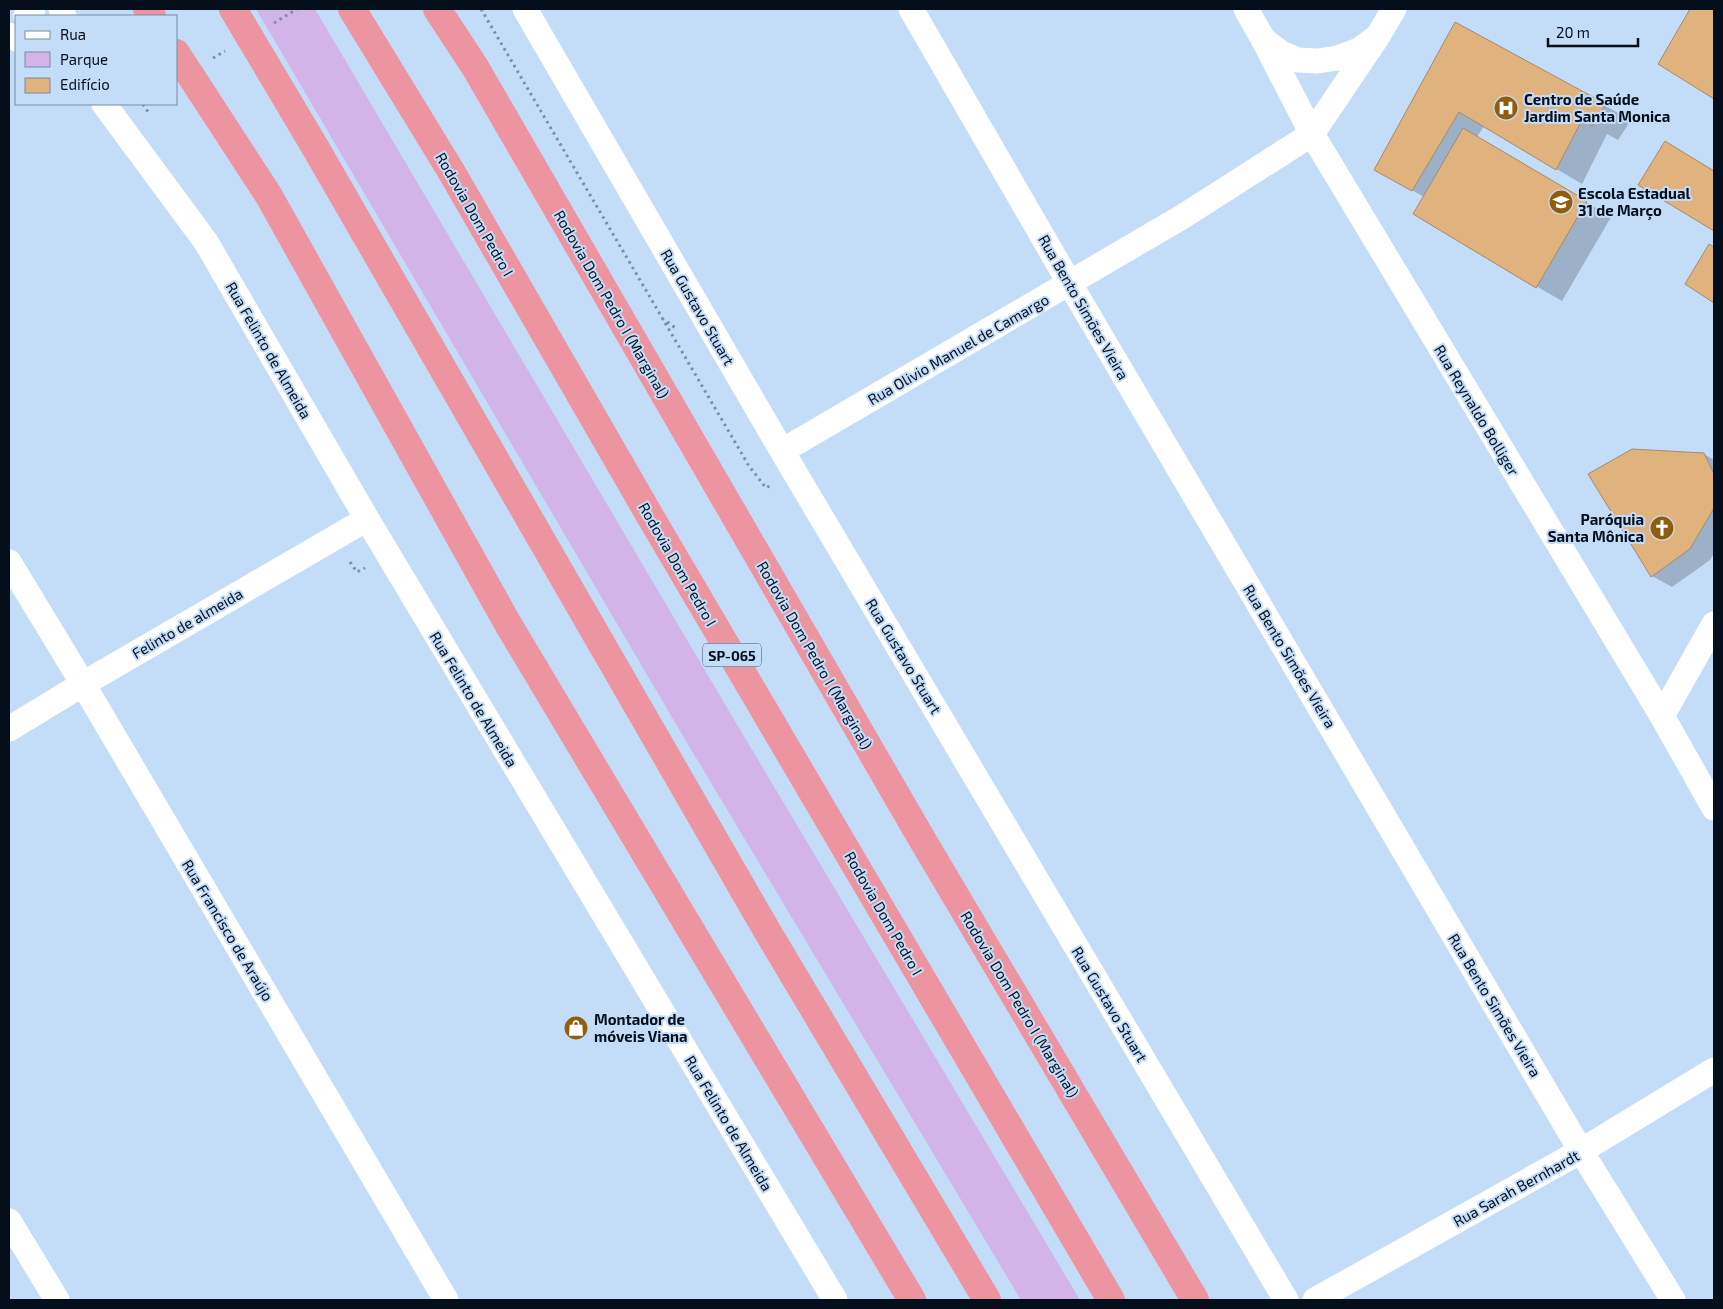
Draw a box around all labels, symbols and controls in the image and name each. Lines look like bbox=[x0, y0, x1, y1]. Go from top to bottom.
legend bbox=[15, 15, 178, 105]
scale bar bbox=[1548, 15, 1638, 47]
text: 20 m bbox=[1556, 23, 1590, 41]
text: Rua bbox=[60, 25, 86, 43]
text: Parque bbox=[60, 50, 108, 68]
text: Edifício bbox=[60, 75, 110, 93]
place label: Centro de Saúde Jardim Santa Monica bbox=[1524, 90, 1670, 125]
hospital icon: Centro de Saúde Jardim Santa Monica bbox=[1493, 95, 1519, 121]
street label: Rodovia Dom Pedro I bbox=[432, 149, 518, 279]
place label: Escola Estadual 31 de Março bbox=[1578, 184, 1690, 221]
school or university icon: Escola Estadual 31 de Março bbox=[1548, 189, 1574, 215]
street label: Rodovia Dom Pedro I (Marginal) bbox=[551, 207, 673, 401]
street label: Rua Bento Simões Vieira bbox=[1035, 231, 1133, 383]
street label: Rua Gustavo Stuart bbox=[657, 246, 739, 369]
street label: Rua Felinto de Almeida bbox=[222, 278, 316, 422]
street label: Rua Olivio Manuel de Camargo bbox=[864, 290, 1052, 408]
street label: Rua Reynaldo Bolliger bbox=[1431, 341, 1523, 479]
street label: Rodovia Dom Pedro I bbox=[635, 499, 721, 629]
place label: Paróquia Santa Mônica bbox=[1548, 510, 1644, 545]
church icon: Paróquia Santa Mônica bbox=[1649, 515, 1675, 541]
street label: Rodovia Dom Pedro I (Marginal) bbox=[754, 558, 876, 752]
street label: Rua Bento Simões Vieira bbox=[1240, 581, 1340, 731]
street label: Felinto de almeida bbox=[128, 584, 246, 662]
street label: Rua Gustavo Stuart bbox=[862, 595, 946, 717]
street label: Rua Felinto de Almeida bbox=[426, 628, 522, 770]
road number: SP-065 bbox=[703, 644, 761, 666]
street label: Rodovia Dom Pedro I bbox=[841, 848, 927, 978]
street label: Rua Francisco de Araújo bbox=[178, 856, 277, 1005]
street label: Rodovia Dom Pedro I (Marginal) bbox=[957, 908, 1083, 1100]
street label: Rua Bento Simões Vieira bbox=[1445, 930, 1545, 1080]
street label: Rua Gustavo Stuart bbox=[1068, 943, 1152, 1065]
place label: Montador de móveis Viana bbox=[594, 1010, 688, 1045]
shop icon: Montador de móveis Viana bbox=[563, 1015, 589, 1041]
street label: Rua Felinto de Almeida bbox=[681, 1052, 777, 1194]
street label: Rua Sarah Bernhardt bbox=[1450, 1146, 1583, 1230]

